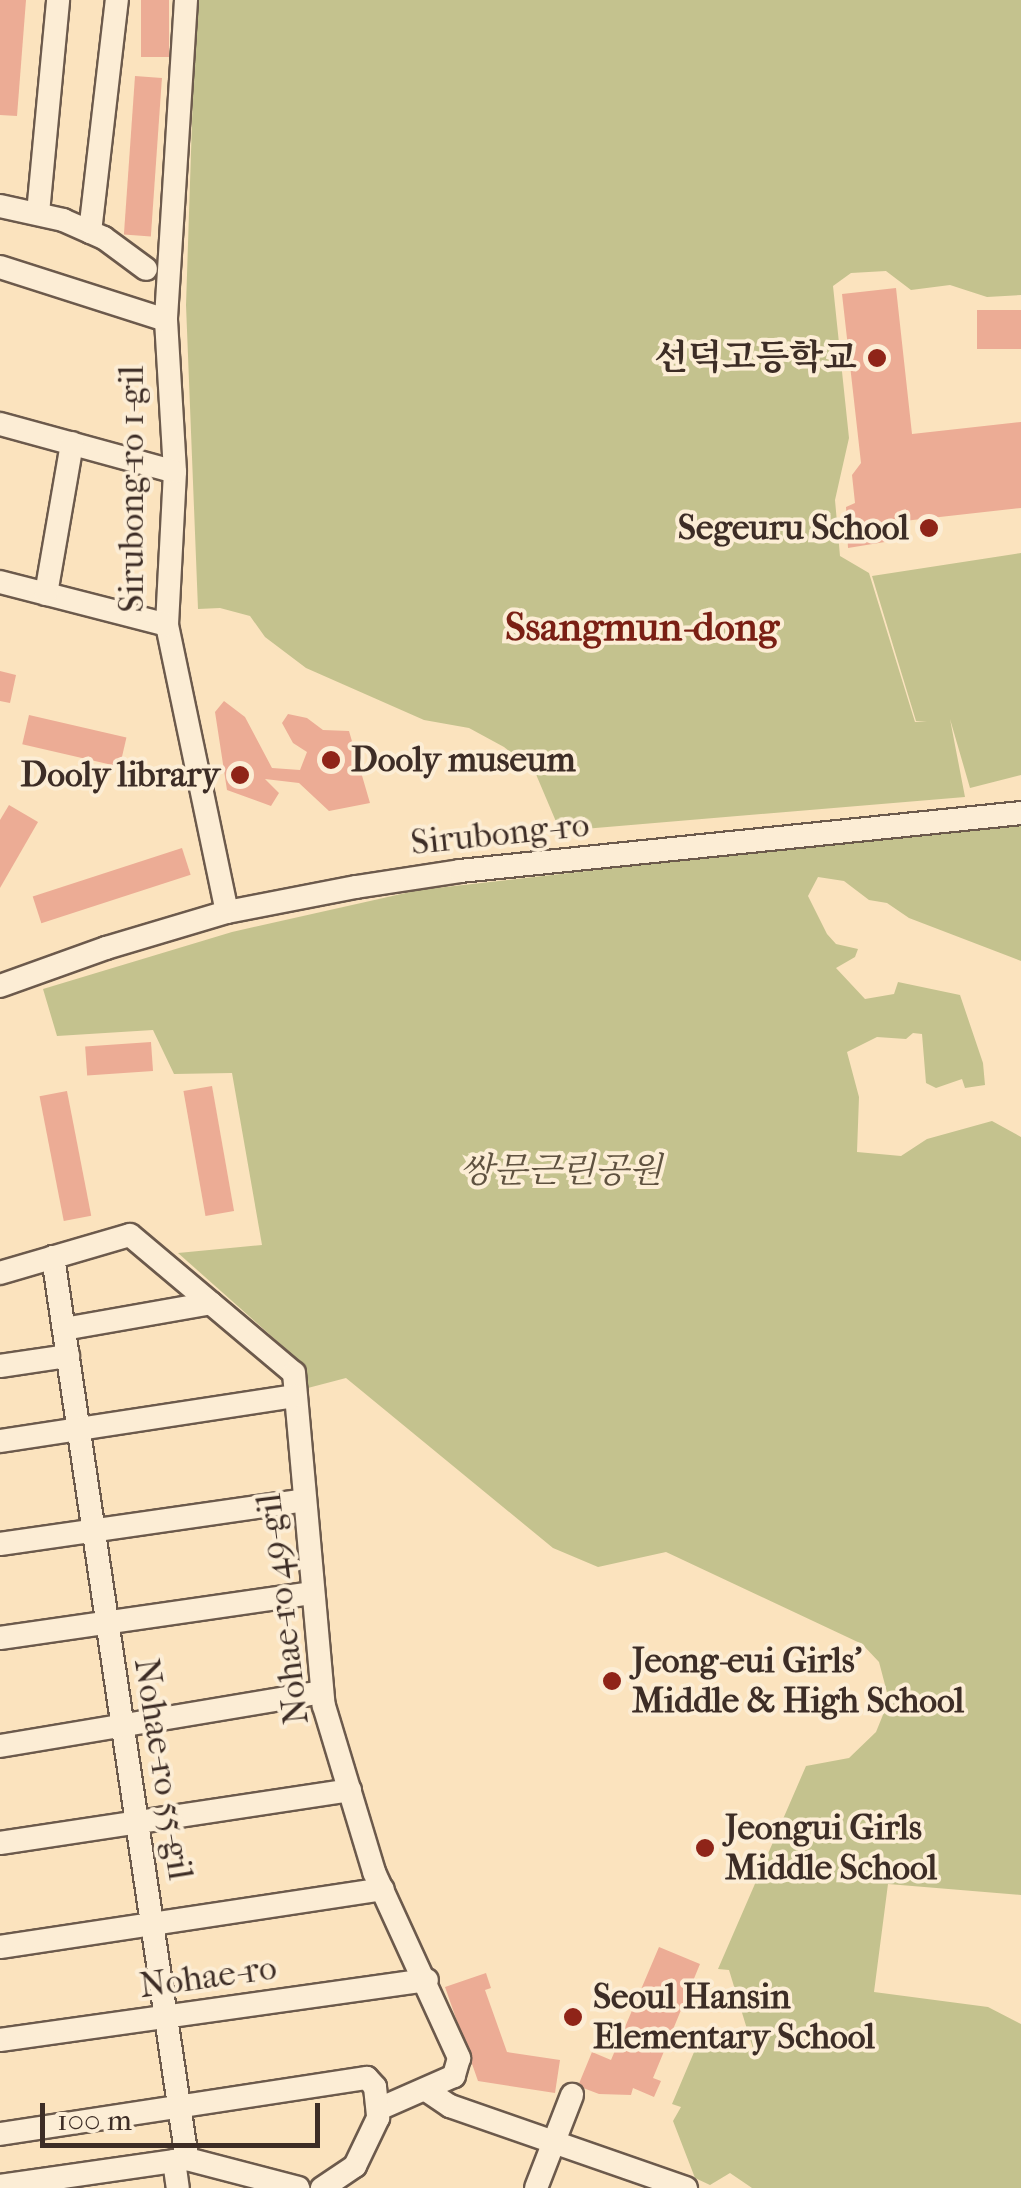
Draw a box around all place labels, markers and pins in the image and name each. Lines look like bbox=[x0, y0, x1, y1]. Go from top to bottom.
place label: 선덕고등학교 bbox=[654, 337, 857, 379]
marker: 선덕고등학교 bbox=[866, 347, 888, 369]
place label: Segeuru School bbox=[678, 507, 909, 549]
marker: Segeuru School bbox=[918, 517, 940, 539]
place label: Dooly museum bbox=[351, 739, 576, 781]
marker: Dooly museum bbox=[320, 749, 342, 771]
place label: Dooly library bbox=[20, 754, 220, 796]
marker: Dooly library bbox=[229, 764, 251, 786]
place label: Jeong-eui Girls' Middle & High School bbox=[632, 1640, 964, 1722]
marker: Jeong-eui Girls' Middle & High School bbox=[601, 1670, 623, 1692]
place label: Jeongui Girls Middle School bbox=[725, 1807, 937, 1889]
marker: Jeongui Girls Middle School bbox=[694, 1837, 716, 1859]
place label: Seoul Hansin Elementary School bbox=[593, 1976, 875, 2058]
marker: Seoul Hansin Elementary School bbox=[562, 2006, 584, 2028]

